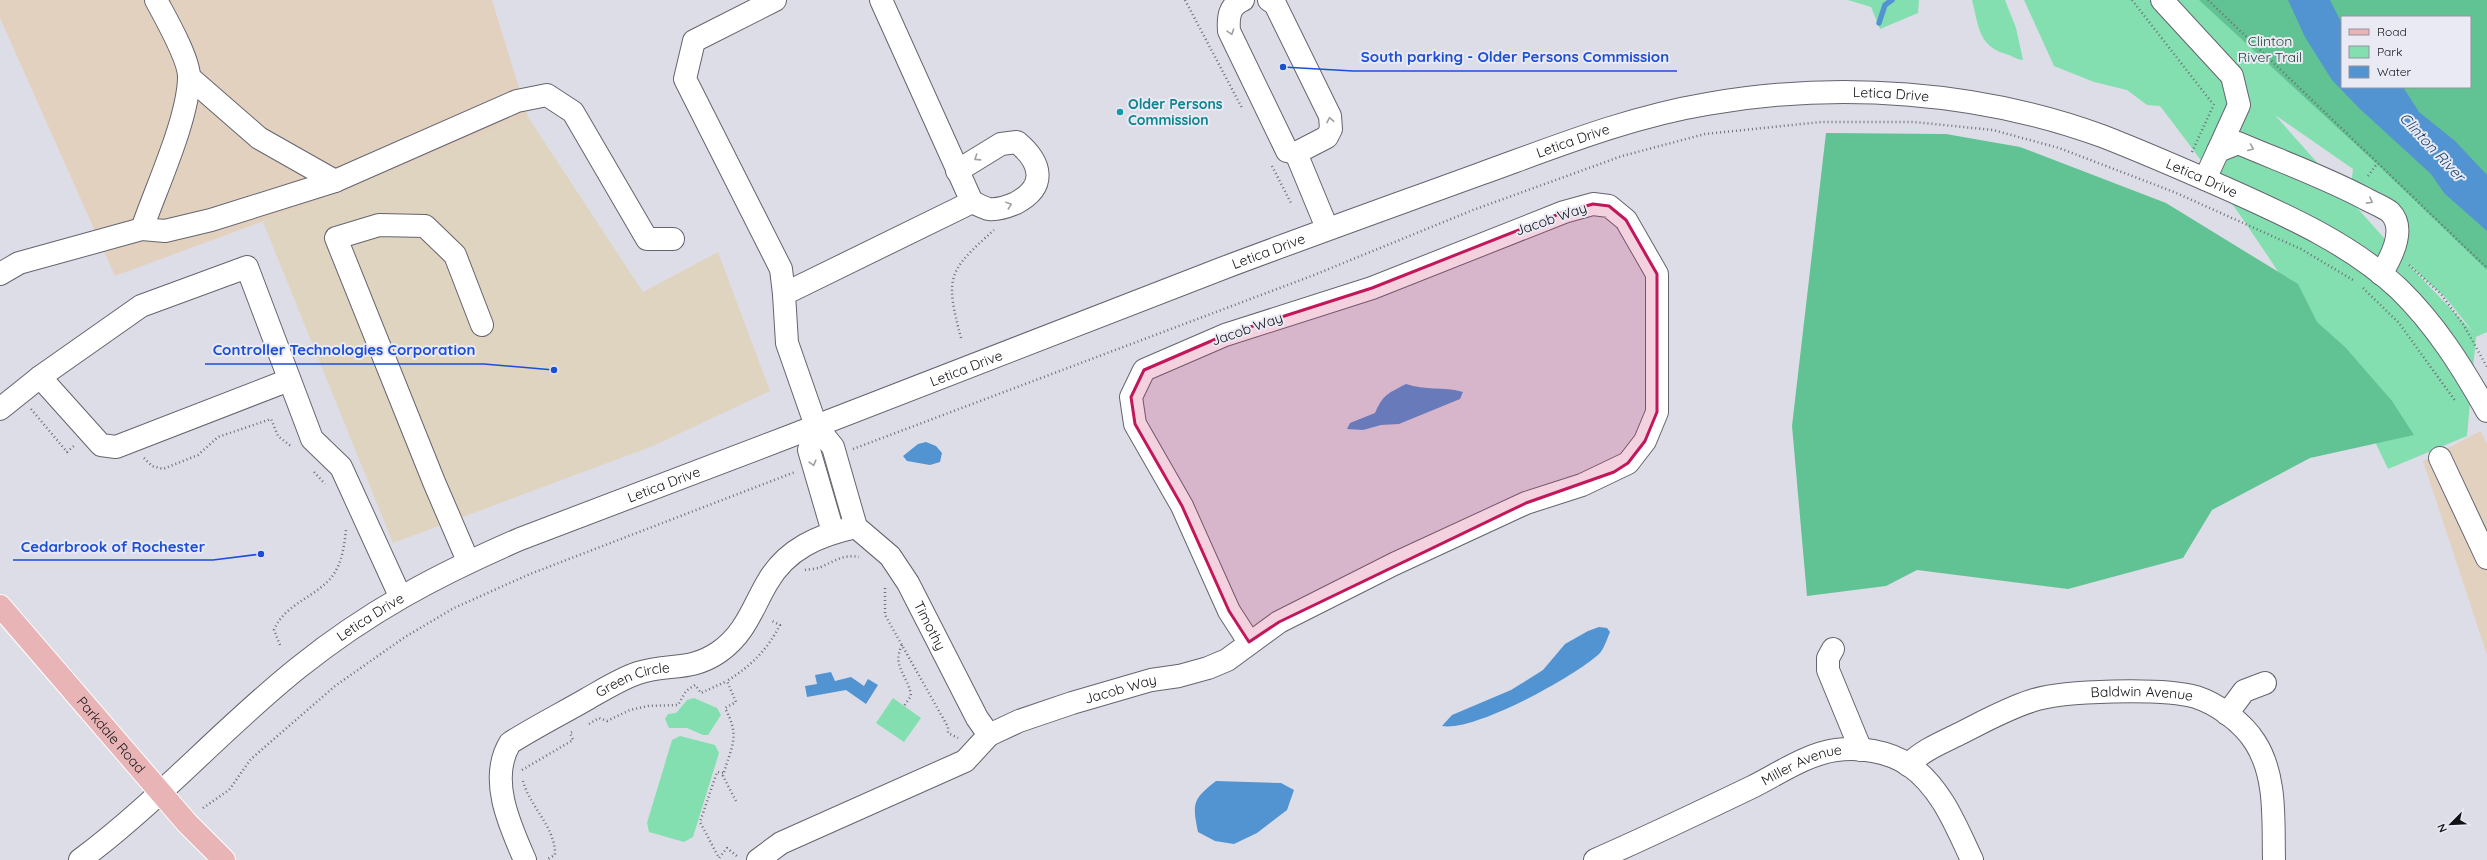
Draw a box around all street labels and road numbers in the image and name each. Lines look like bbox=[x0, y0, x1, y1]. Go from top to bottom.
street label: Letica Drive bbox=[1853, 83, 1930, 106]
street label: Letica Drive bbox=[1534, 120, 1612, 162]
street label: Letica Drive bbox=[2163, 154, 2240, 201]
street label: Jacob Way bbox=[1513, 198, 1589, 240]
street label: Letica Drive bbox=[1229, 229, 1308, 273]
street label: Jacob Way bbox=[1209, 308, 1285, 350]
street label: Letica Drive bbox=[927, 346, 1005, 390]
street label: Letica Drive bbox=[625, 462, 703, 506]
street label: Letica Drive bbox=[333, 589, 407, 645]
street label: Timothy bbox=[910, 598, 950, 653]
street label: Green Circle bbox=[592, 658, 671, 701]
street label: Jacob Way bbox=[1082, 670, 1158, 708]
street label: Baldwin Avenue bbox=[2090, 682, 2195, 705]
street label: Parkdale Road bbox=[73, 693, 149, 777]
street label: Miller Avenue bbox=[1758, 740, 1843, 789]

